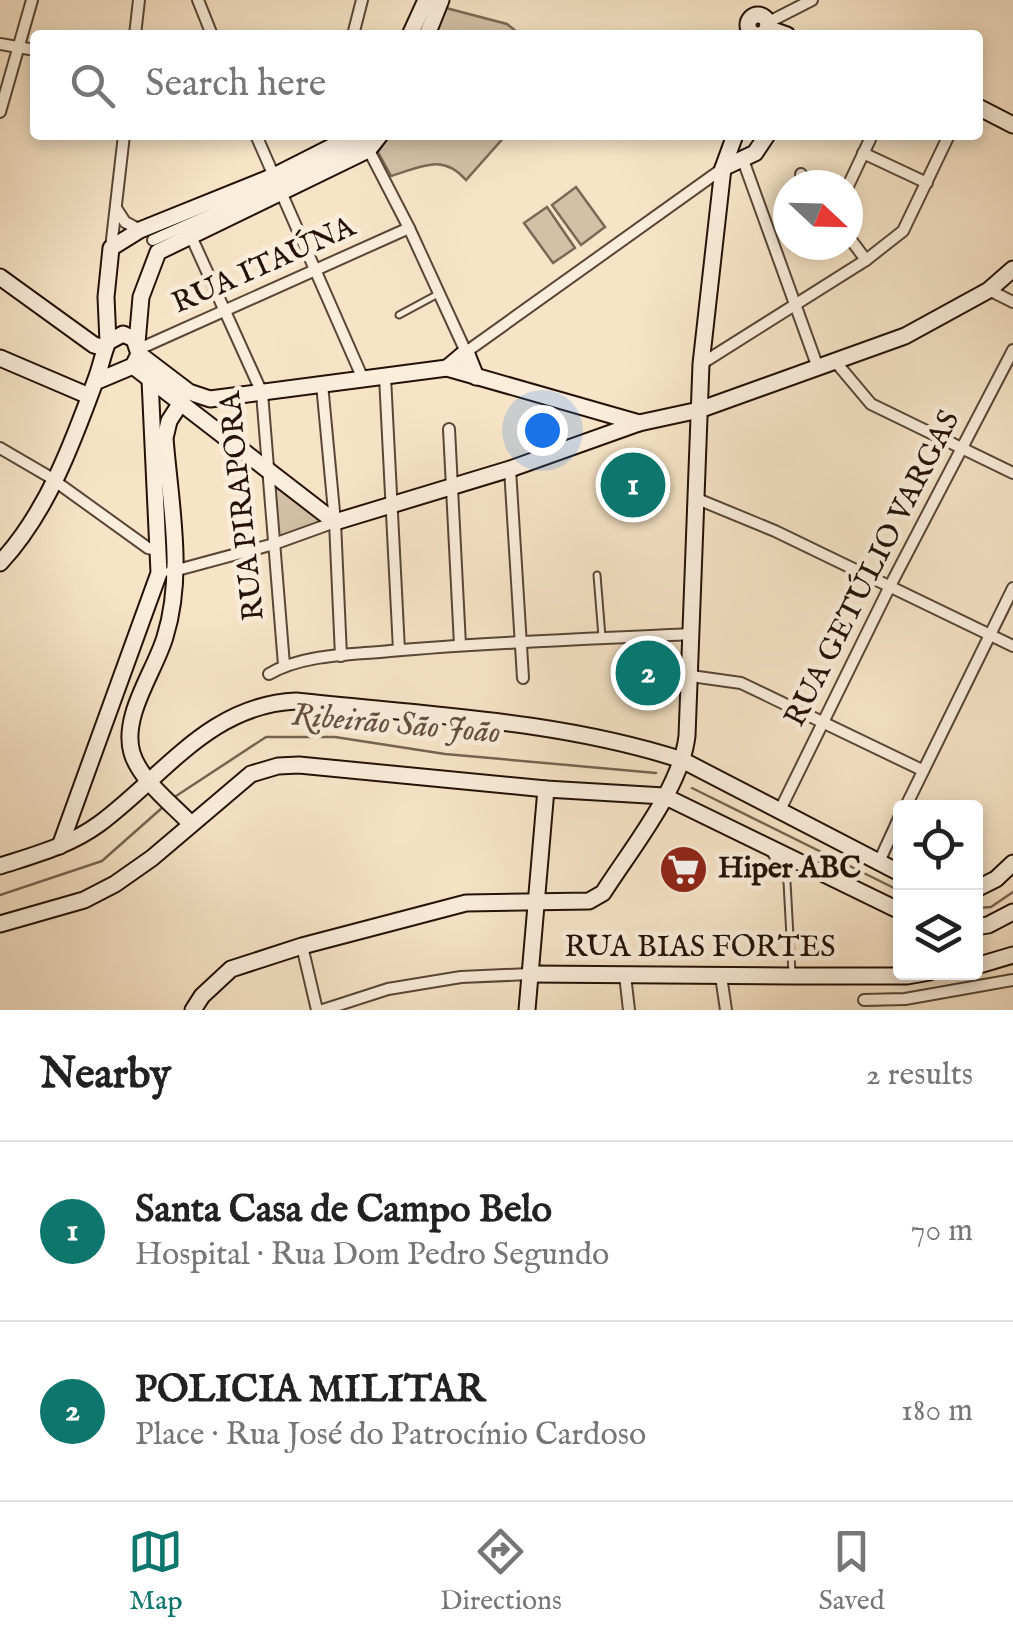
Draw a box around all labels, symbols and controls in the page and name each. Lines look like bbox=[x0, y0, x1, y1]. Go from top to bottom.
search box bbox=[30, 30, 983, 140]
icon: search bbox=[65, 58, 120, 113]
text: Search here bbox=[145, 61, 326, 109]
north arrow bbox=[773, 170, 863, 260]
street label: RUA ITAÚNA bbox=[166, 207, 362, 323]
street label: RUA PIRAPORA bbox=[212, 389, 274, 623]
street label: RUA GETÚLIO VARGAS bbox=[776, 404, 969, 733]
your location bbox=[517, 405, 568, 456]
pin: 1 bbox=[600, 448, 666, 522]
pin: 2 bbox=[616, 636, 680, 710]
water label: Ribeirão São João bbox=[290, 695, 502, 755]
map controls bbox=[893, 800, 983, 980]
button: locate bbox=[893, 800, 983, 890]
supermarket icon: Hiper ABC bbox=[657, 843, 709, 895]
place label: Hiper ABC bbox=[718, 850, 861, 888]
button: layers bbox=[893, 890, 983, 980]
street label: RUA BIAS FORTES bbox=[564, 929, 836, 967]
text: Nearby bbox=[40, 1049, 171, 1102]
text: 2 results bbox=[866, 1055, 973, 1096]
text: Santa Casa de Campo Belo bbox=[135, 1187, 552, 1235]
text: 1 bbox=[67, 1211, 78, 1252]
text: 70 m bbox=[911, 1211, 973, 1252]
text: Hospital · Rua Dom Pedro Segundo bbox=[135, 1235, 609, 1276]
text: POLICIA MILITAR bbox=[135, 1367, 485, 1415]
text: 2 bbox=[65, 1391, 80, 1432]
text: 180 m bbox=[901, 1391, 973, 1432]
text: Place · Rua José do Patrocínio Cardoso bbox=[135, 1415, 646, 1456]
tab: Map bbox=[128, 1524, 183, 1619]
tab: Directions bbox=[440, 1524, 562, 1619]
tab: Saved bbox=[818, 1524, 885, 1619]

